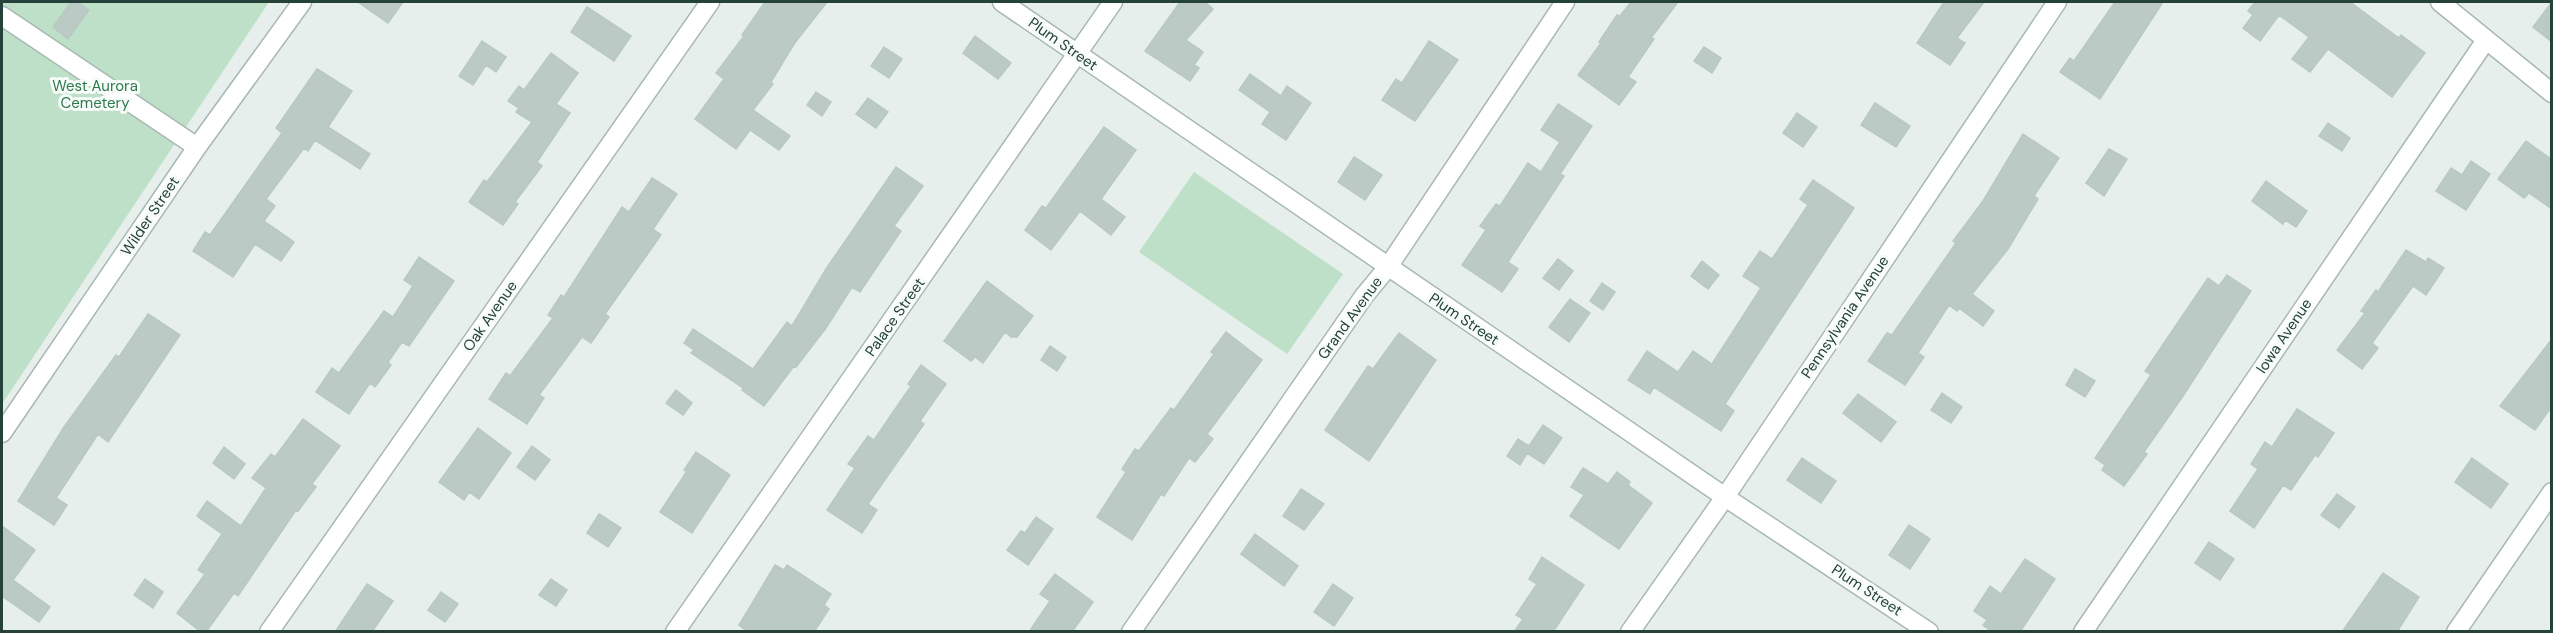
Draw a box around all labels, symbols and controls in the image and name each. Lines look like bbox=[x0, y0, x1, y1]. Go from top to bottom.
street label: Plum Street bbox=[1024, 13, 1102, 75]
park label: West Aurora Cemetery bbox=[52, 76, 138, 113]
street label: Wilder Street bbox=[116, 172, 184, 260]
street label: Pennsylvania Avenue bbox=[1796, 252, 1894, 382]
street label: Grand Avenue bbox=[1313, 272, 1387, 364]
street label: Palace Street bbox=[861, 274, 930, 360]
street label: Oak Avenue bbox=[458, 277, 522, 355]
street label: Plum Street bbox=[1425, 288, 1503, 350]
street label: Iowa Avenue bbox=[2252, 295, 2316, 377]
street label: Plum Street bbox=[1828, 560, 1906, 620]

